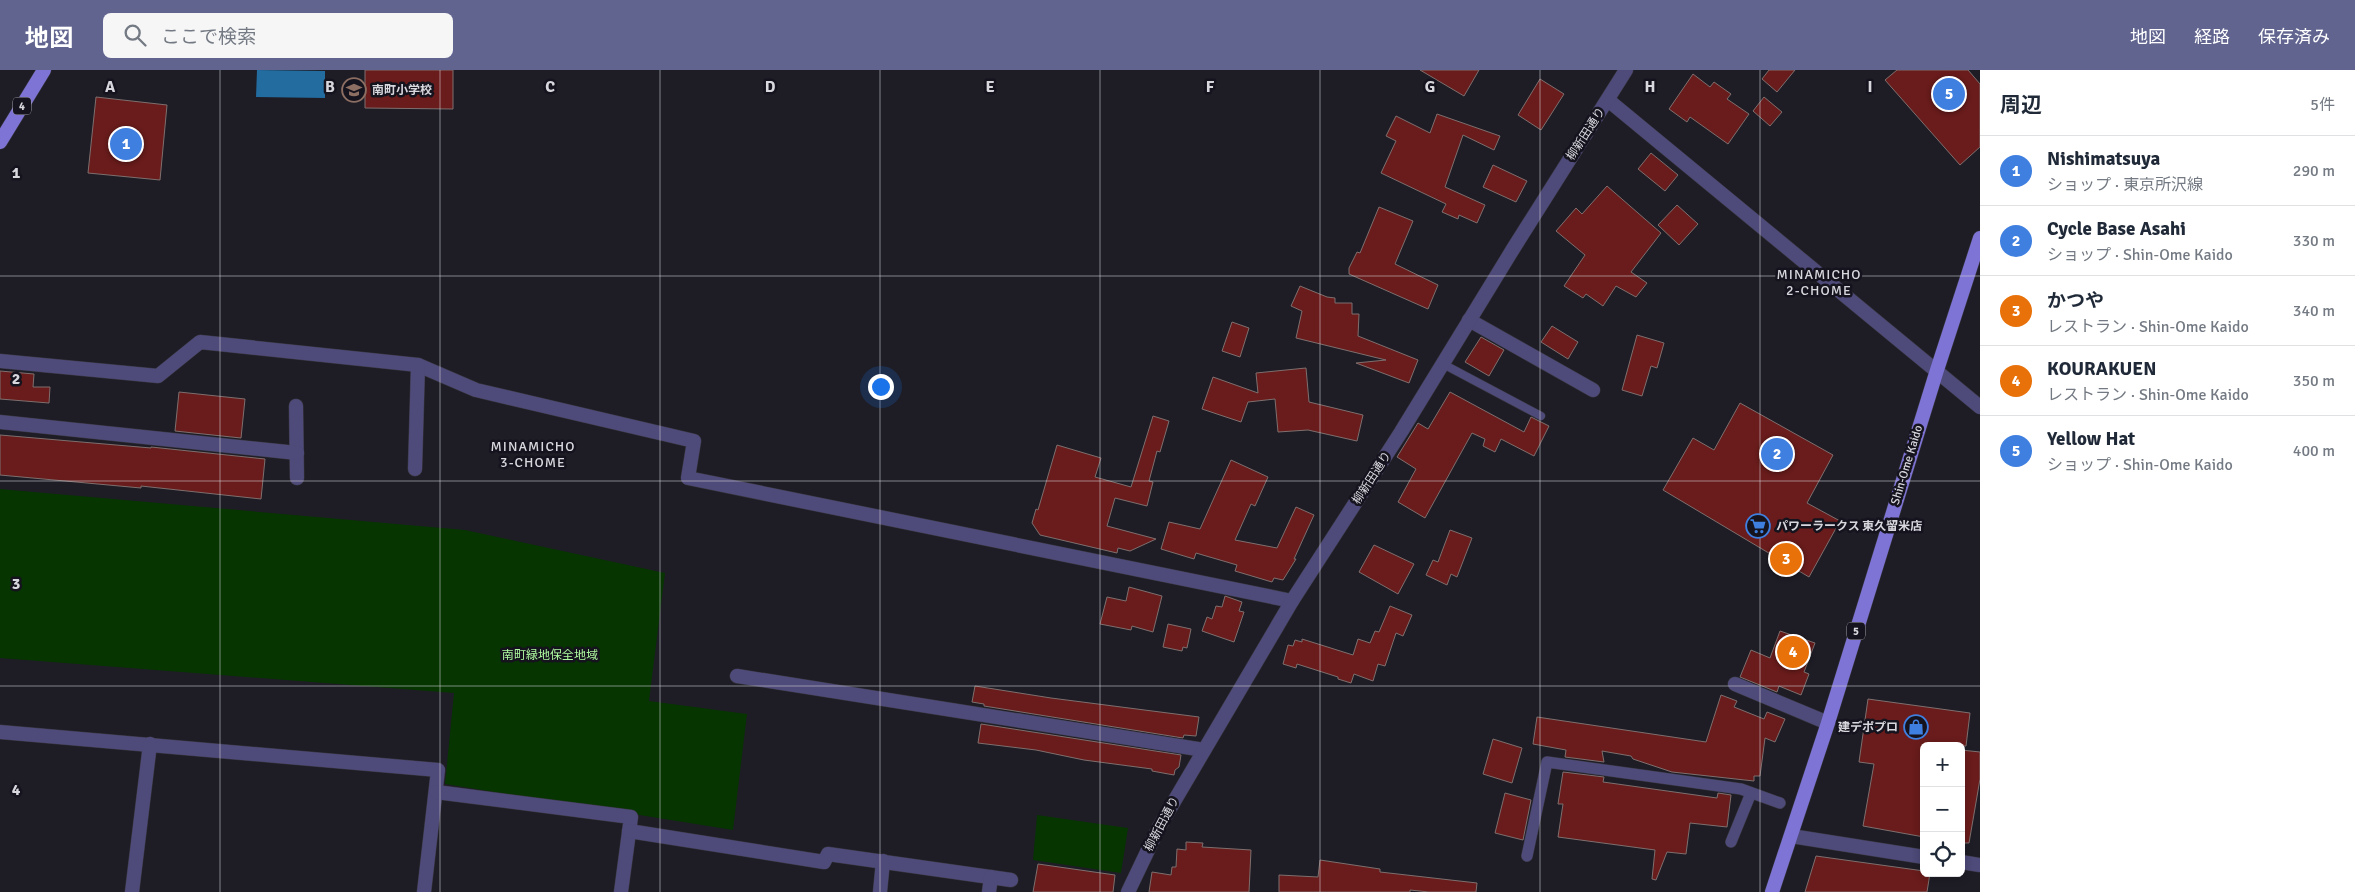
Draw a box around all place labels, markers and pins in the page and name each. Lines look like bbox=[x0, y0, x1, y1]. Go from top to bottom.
pin: 5 bbox=[1933, 75, 1965, 113]
school or university icon: 南町小学校 bbox=[341, 77, 367, 103]
place label: 南町小学校 bbox=[372, 83, 432, 98]
pin: 1 bbox=[110, 125, 142, 163]
pin: 2 bbox=[1761, 435, 1793, 473]
supermarket icon: パワーラークス 東久留米店 bbox=[1745, 513, 1771, 539]
place label: パワーラークス 東久留米店 bbox=[1776, 519, 1922, 534]
pin: 3 bbox=[1770, 540, 1802, 578]
pin: 4 bbox=[1777, 633, 1809, 671]
shop icon: 建デポプロ bbox=[1903, 714, 1929, 740]
place label: 建デポプロ bbox=[1838, 720, 1898, 735]

